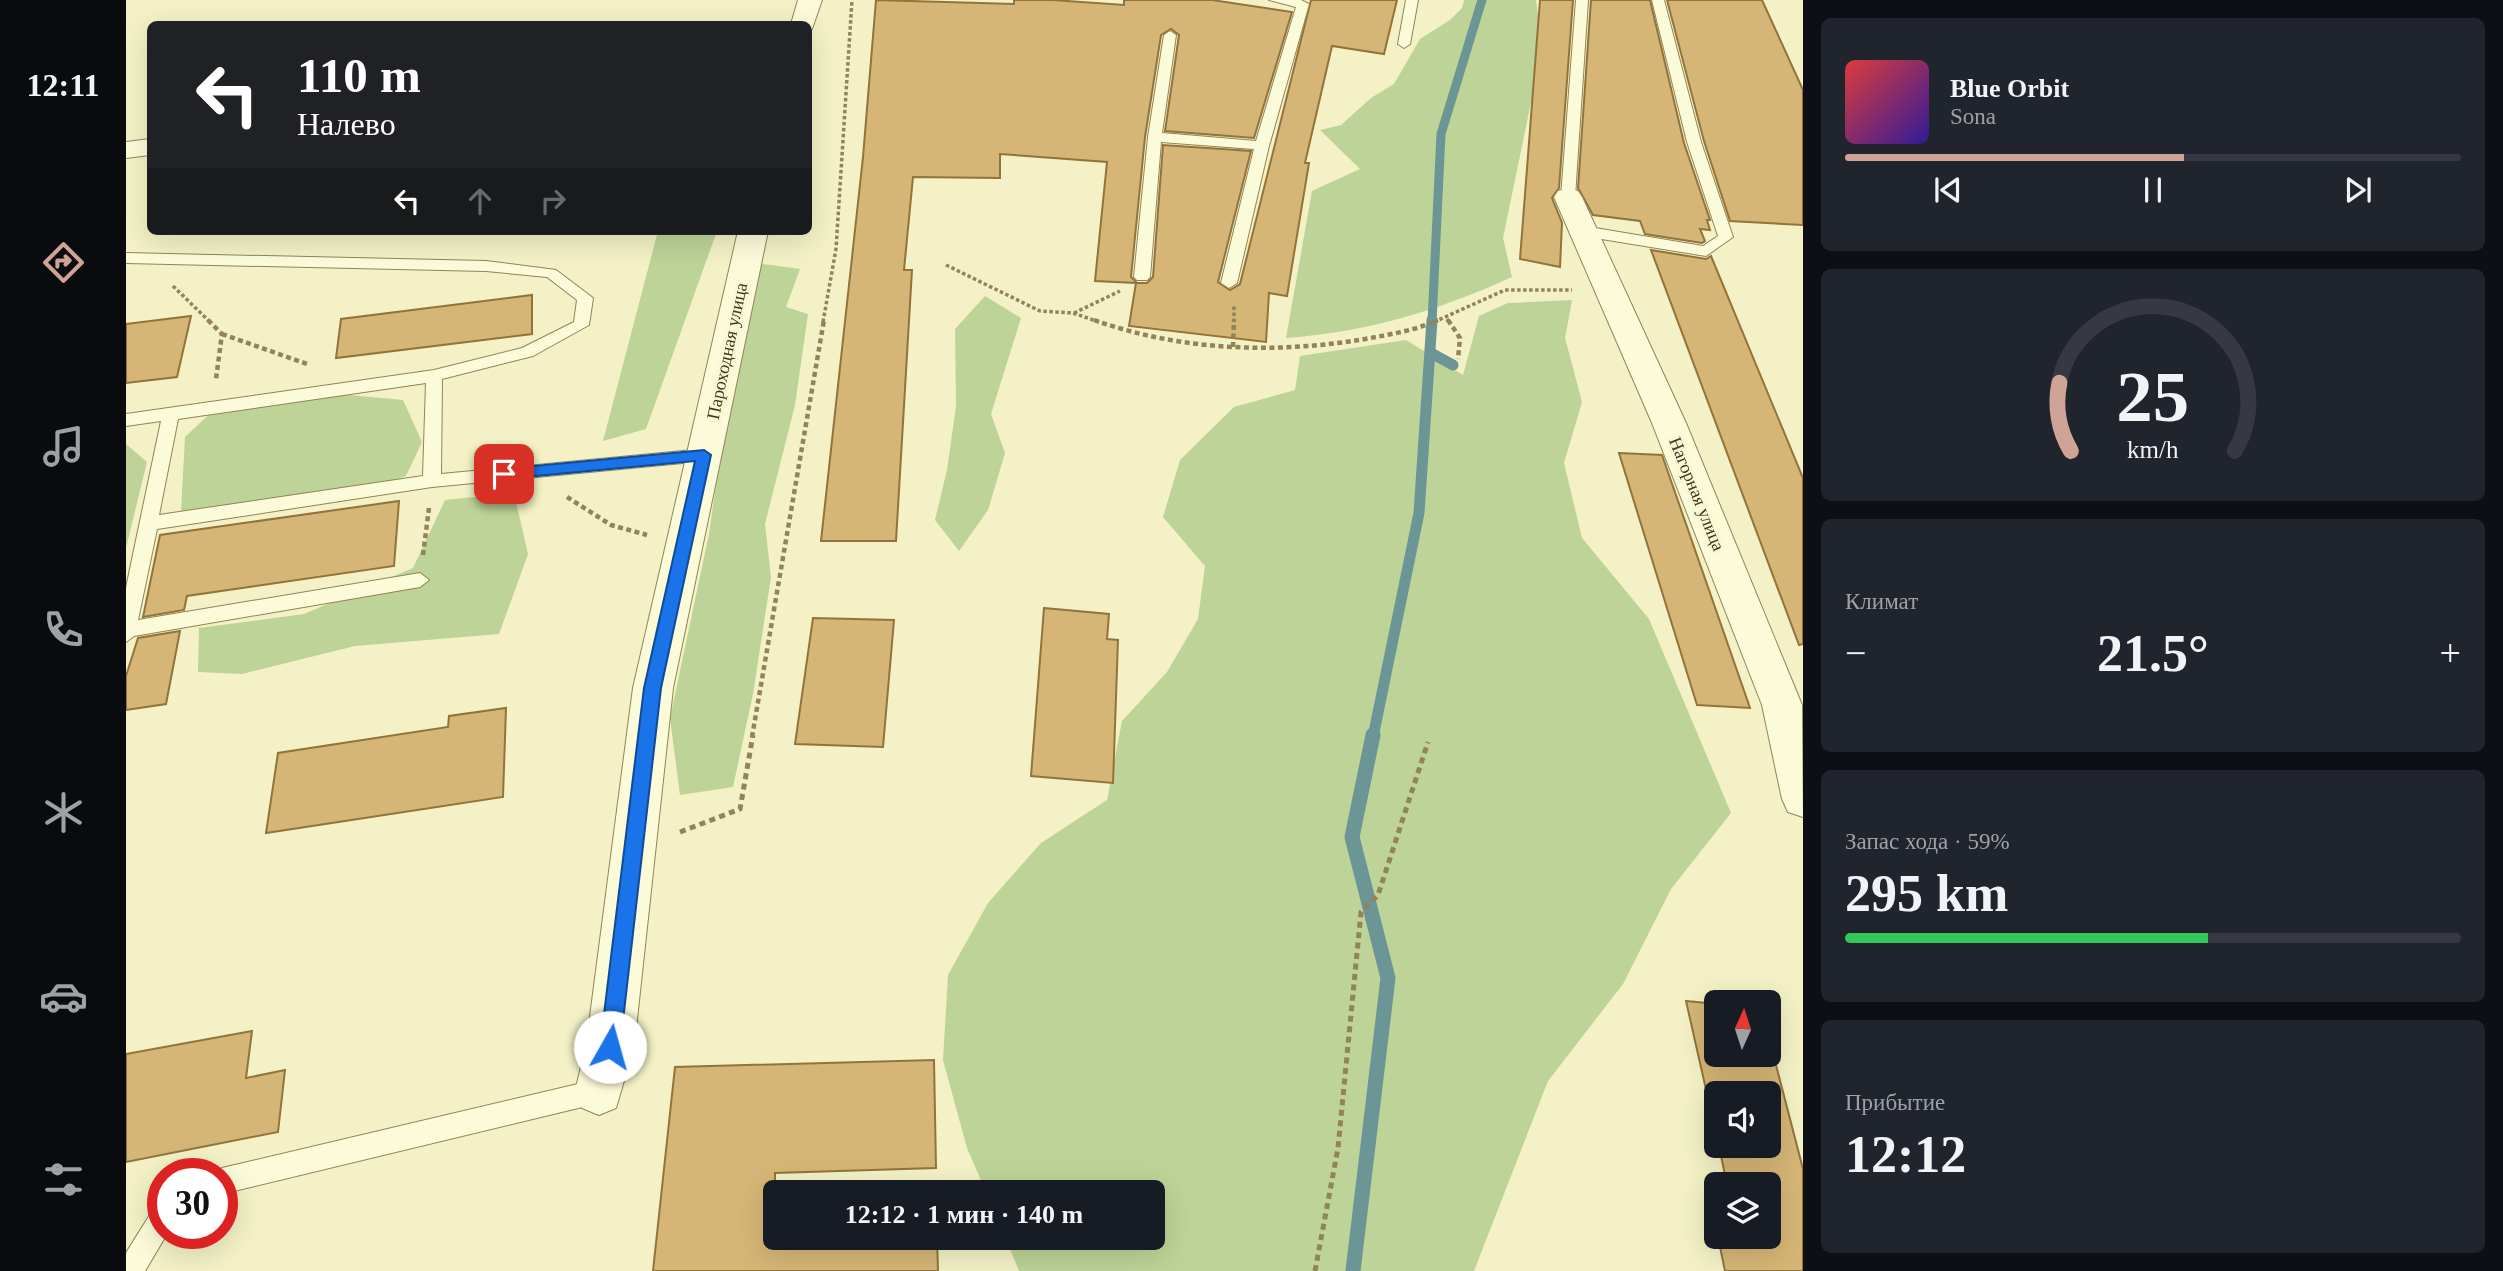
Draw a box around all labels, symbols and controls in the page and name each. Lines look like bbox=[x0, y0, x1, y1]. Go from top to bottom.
text: 110 m bbox=[297, 48, 421, 103]
icon: left bbox=[182, 49, 273, 140]
text: 12:11 bbox=[27, 67, 99, 103]
text: Blue Orbit bbox=[1950, 74, 2069, 103]
text: Sona bbox=[1950, 104, 1996, 129]
text: Налево bbox=[297, 106, 396, 142]
icon: previous bbox=[1929, 171, 1967, 209]
icon: pause bbox=[2134, 171, 2172, 209]
icon: next bbox=[2339, 171, 2377, 209]
icon: left bbox=[388, 182, 426, 220]
icon: ahead bbox=[461, 182, 499, 220]
icon: right bbox=[534, 182, 572, 220]
icon: directions bbox=[39, 238, 88, 287]
street label: Пароходная улица bbox=[703, 281, 751, 421]
text: 25 bbox=[2117, 356, 2189, 437]
icon: music bbox=[39, 422, 88, 471]
street label: Нагорная улица bbox=[1665, 434, 1729, 554]
text: km/h bbox=[2127, 436, 2179, 463]
pin bbox=[474, 444, 534, 504]
icon: arrive bbox=[485, 455, 523, 493]
text: Климат bbox=[1845, 589, 1918, 614]
icon: phone bbox=[39, 605, 88, 654]
text: 21.5° bbox=[2097, 625, 2209, 682]
text: − bbox=[1845, 632, 1866, 674]
text: + bbox=[2440, 632, 2461, 674]
icon: climate bbox=[39, 788, 88, 837]
text: Запас хода · 59% bbox=[1845, 829, 2010, 854]
text: 295 km bbox=[1845, 865, 2008, 922]
icon: car bbox=[39, 972, 88, 1021]
north arrow bbox=[1704, 990, 1782, 1068]
map controls bbox=[1704, 990, 1781, 1249]
position arrow bbox=[573, 1010, 647, 1084]
button: sound bbox=[1704, 1081, 1781, 1158]
text: Прибытие bbox=[1845, 1090, 1945, 1115]
text: 12:12 bbox=[1845, 1126, 1966, 1183]
icon: filters bbox=[39, 1155, 88, 1204]
speed limit sign: 30 bbox=[147, 1158, 238, 1249]
button: layers bbox=[1704, 1172, 1781, 1249]
text: 12:12 · 1 мин · 140 m bbox=[845, 1200, 1083, 1229]

